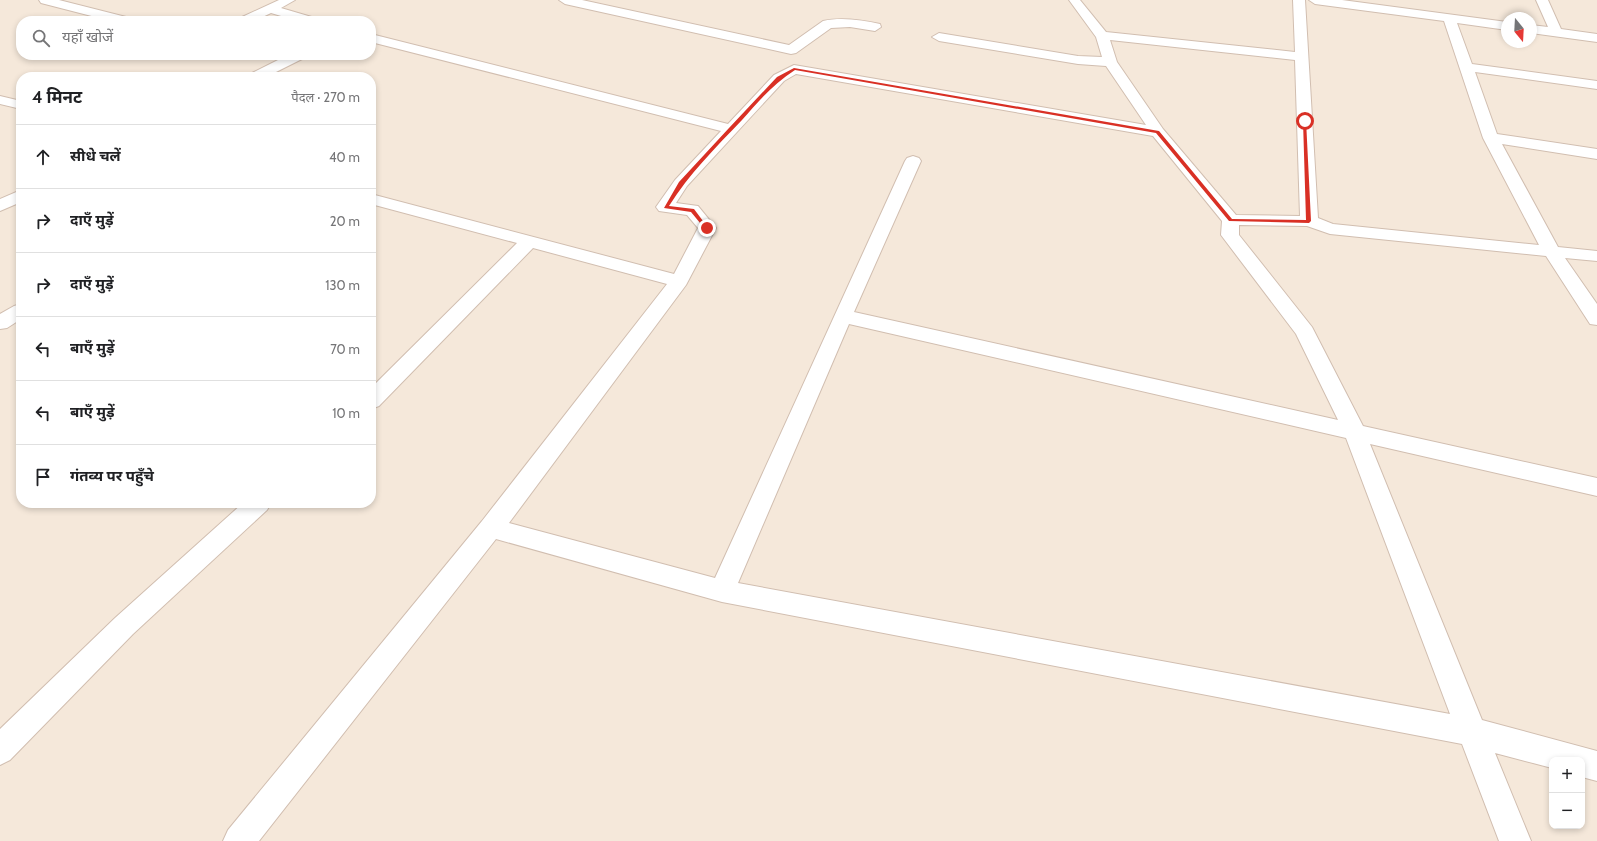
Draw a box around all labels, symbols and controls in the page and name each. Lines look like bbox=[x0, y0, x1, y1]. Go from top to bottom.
north arrow bbox=[1501, 12, 1537, 48]
search box bbox=[16, 16, 376, 60]
icon: search bbox=[30, 27, 52, 49]
text: यहाँ खोजें bbox=[62, 28, 113, 46]
text: 4 मिनट bbox=[32, 87, 82, 107]
text: पैदल · 270 m bbox=[291, 89, 360, 105]
route start bbox=[1296, 112, 1314, 130]
icon: ahead bbox=[32, 146, 54, 168]
text: सीधे चलें bbox=[70, 147, 121, 165]
text: 40 m bbox=[329, 149, 360, 165]
icon: right bbox=[32, 210, 54, 232]
text: दाएँ मुड़ें bbox=[70, 211, 114, 229]
text: 20 m bbox=[330, 213, 360, 229]
route end bbox=[698, 219, 716, 237]
icon: right bbox=[32, 274, 54, 296]
text: दाएँ मुड़ें bbox=[70, 275, 114, 293]
text: 130 m bbox=[325, 277, 360, 293]
icon: left bbox=[32, 338, 54, 360]
text: बाएँ मुड़ें bbox=[70, 339, 115, 357]
text: 70 m bbox=[330, 341, 360, 357]
icon: left bbox=[32, 402, 54, 424]
text: बाएँ मुड़ें bbox=[70, 403, 115, 421]
text: 10 m bbox=[332, 405, 360, 421]
icon: arrive bbox=[32, 466, 54, 488]
text: गंतव्य पर पहुँचे bbox=[70, 467, 154, 485]
map controls bbox=[1549, 757, 1585, 829]
button: + bbox=[1549, 757, 1585, 793]
button: − bbox=[1549, 793, 1585, 829]

